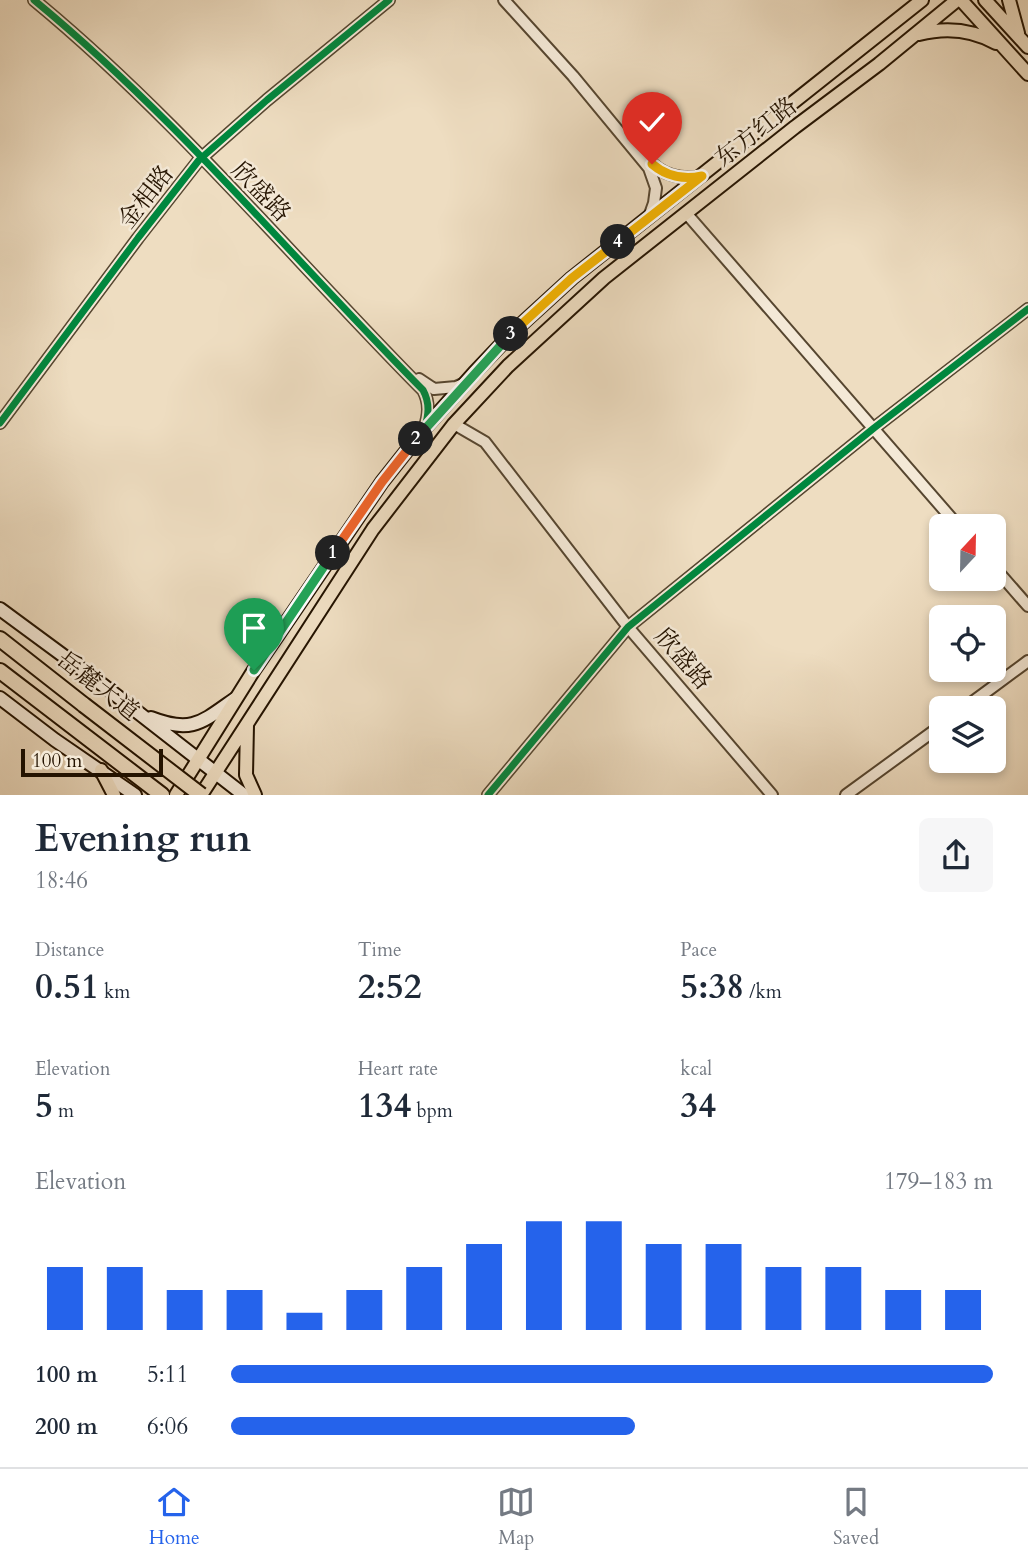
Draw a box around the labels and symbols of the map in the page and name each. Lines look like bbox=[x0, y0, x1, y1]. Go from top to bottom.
street label: 东方红路 bbox=[708, 89, 804, 175]
pin bbox=[622, 92, 682, 164]
street label: 欣盛路 bbox=[224, 155, 298, 229]
street label: 金相路 bbox=[111, 158, 181, 236]
pin: 4 bbox=[600, 224, 636, 260]
pin: 3 bbox=[494, 316, 528, 352]
pin: 2 bbox=[398, 422, 434, 457]
north arrow bbox=[929, 514, 1006, 592]
pin: 1 bbox=[316, 536, 350, 570]
pin bbox=[224, 598, 284, 670]
street label: 欣盛路 bbox=[647, 621, 719, 697]
street label: 岳麓大道 bbox=[50, 643, 146, 729]
scale bar bbox=[21, 746, 163, 778]

